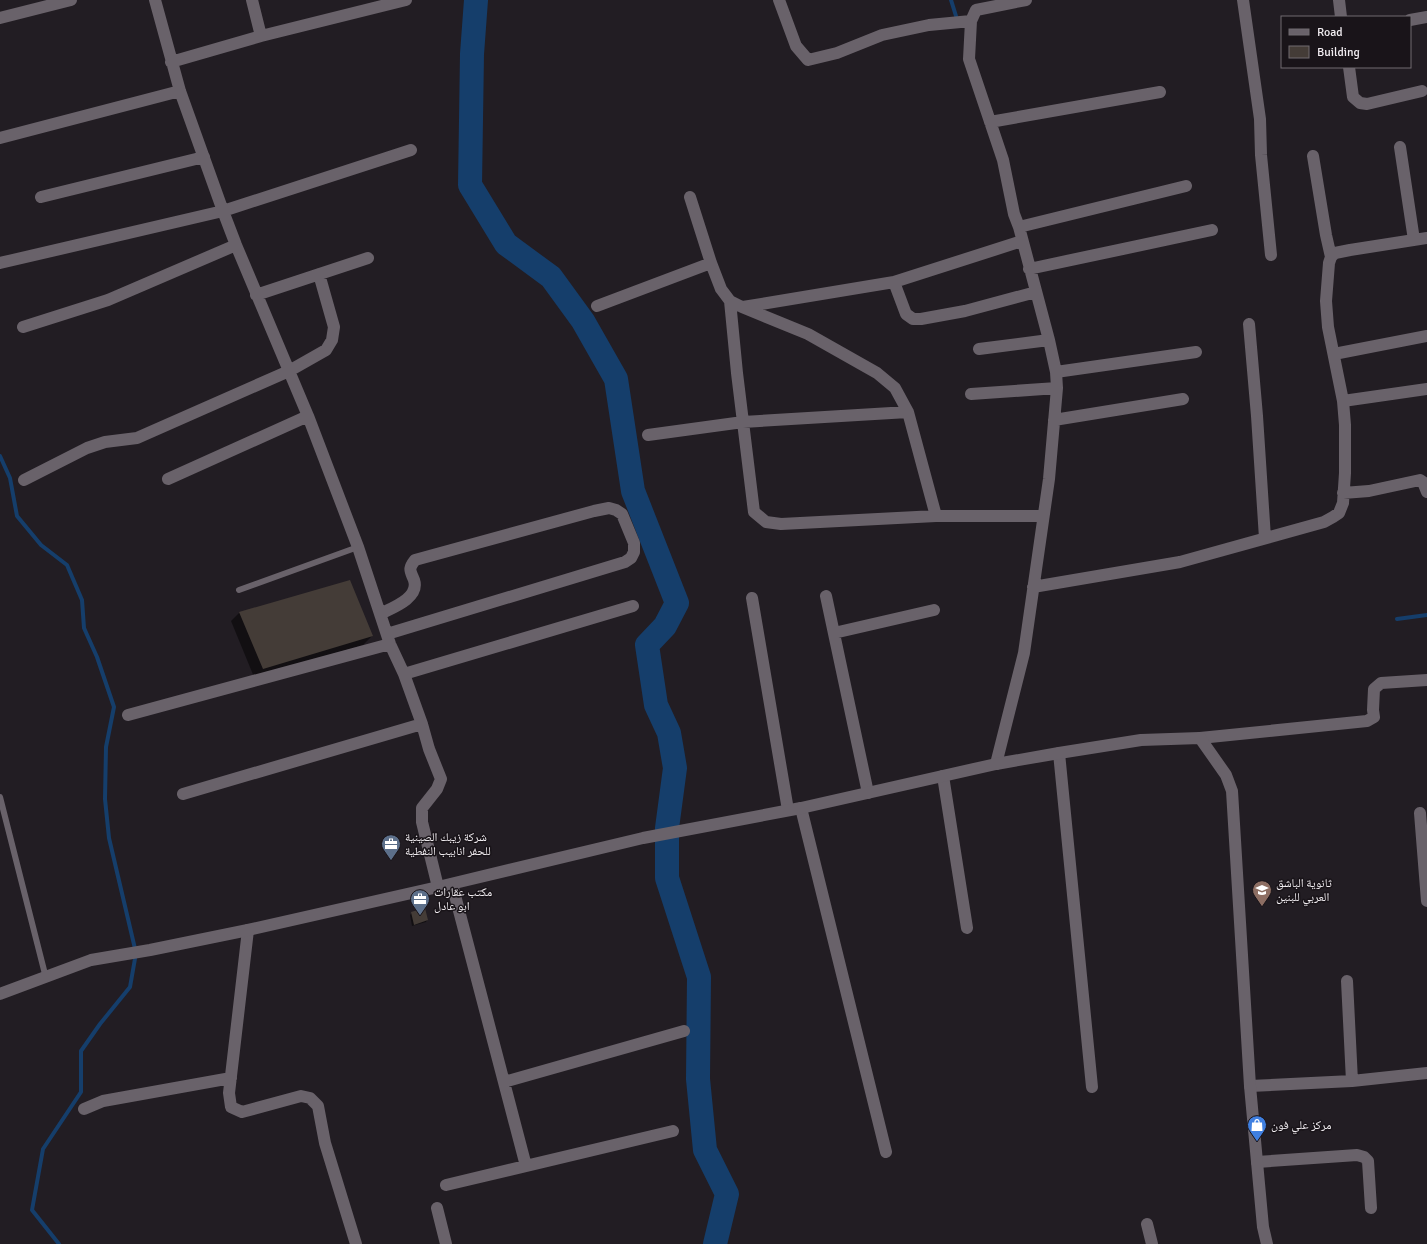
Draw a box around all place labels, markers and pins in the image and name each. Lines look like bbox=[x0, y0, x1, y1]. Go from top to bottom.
place label: شركة زيبك الصينية للحفر انابيب النفطية bbox=[405, 830, 491, 859]
office icon: شركة زيبك الصينية للحفر انابيب النفطية bbox=[380, 833, 402, 861]
place label: ثانوية الباشق العربي للبنين bbox=[1276, 876, 1332, 907]
school or university icon: ثانوية الباشق العربي للبنين bbox=[1251, 879, 1273, 907]
place label: مكتب عقارات ابو عادل bbox=[434, 885, 492, 914]
office icon: مكتب عقارات ابو عادل bbox=[409, 888, 431, 916]
shop icon: مركز علي فون bbox=[1246, 1114, 1268, 1142]
place label: مركز علي فون bbox=[1271, 1118, 1331, 1135]

